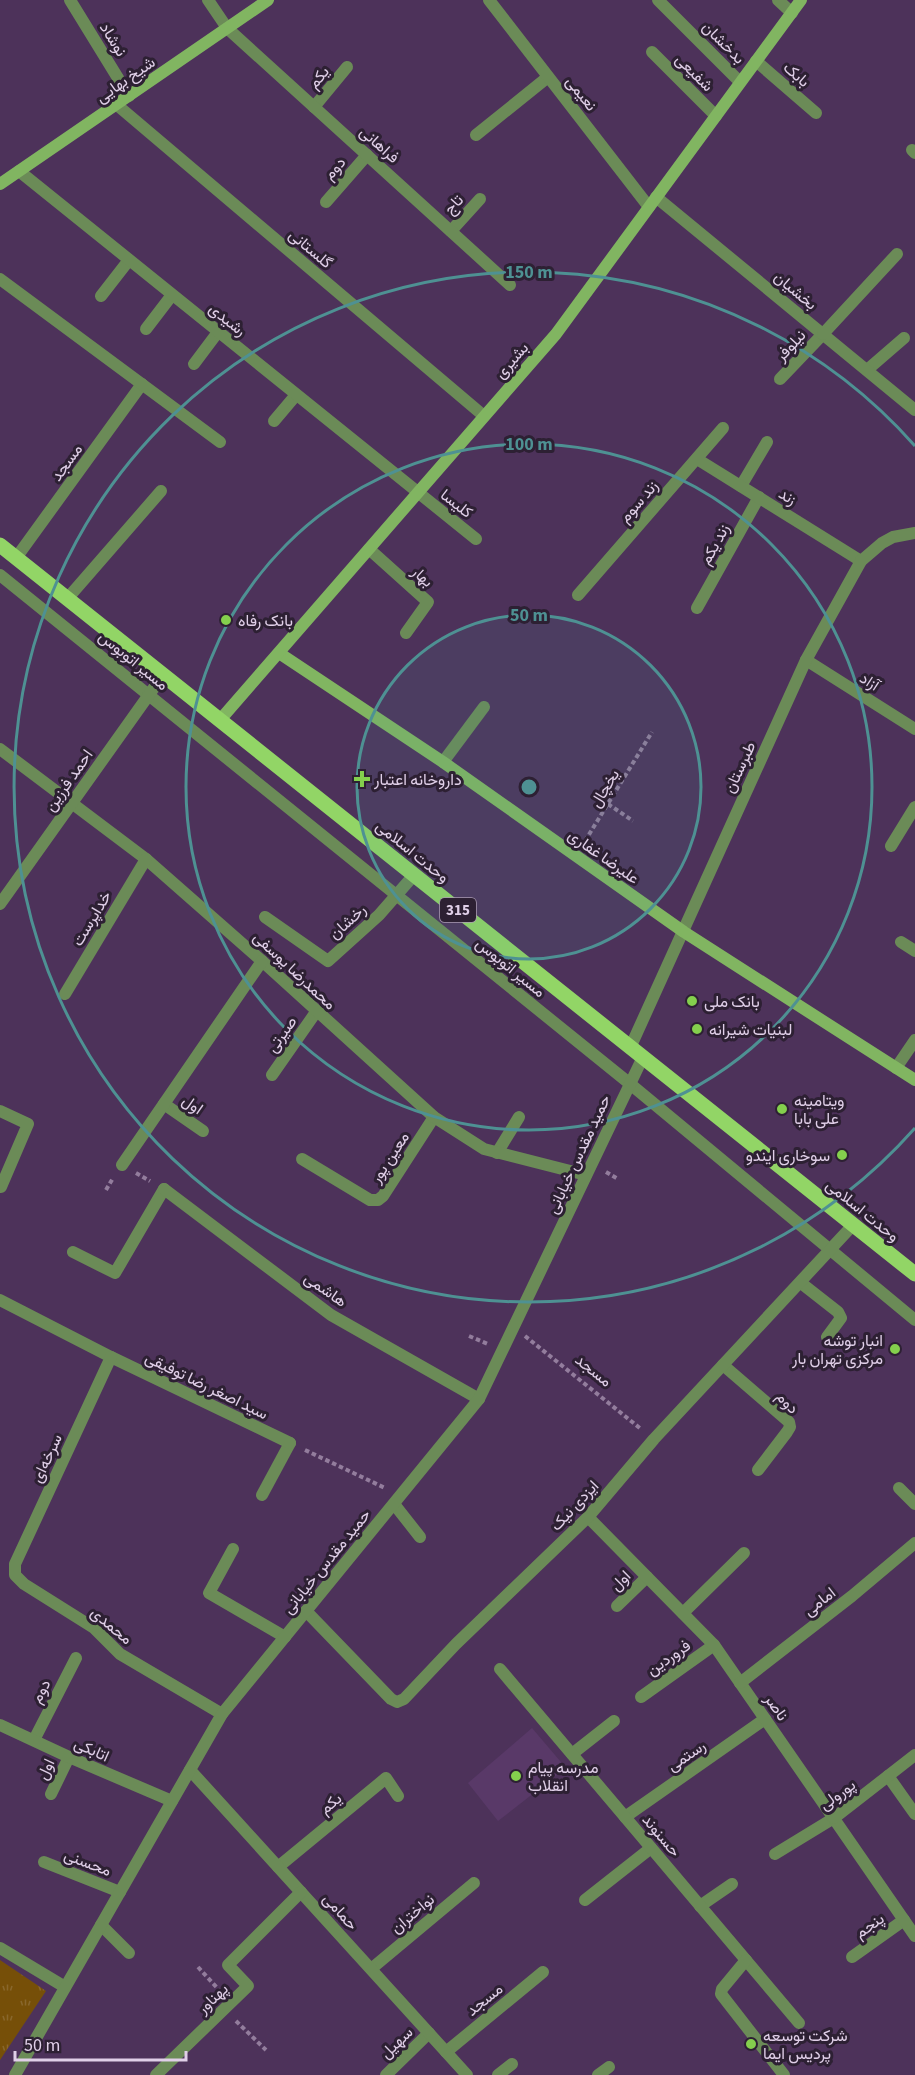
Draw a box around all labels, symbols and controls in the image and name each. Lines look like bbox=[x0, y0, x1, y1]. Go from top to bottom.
street label: بدخشان bbox=[697, 16, 750, 69]
street label: نوشاد bbox=[94, 18, 132, 61]
street label: شفیعی bbox=[670, 49, 718, 97]
street label: شیخ بهایی bbox=[91, 51, 160, 108]
street label: بابک bbox=[778, 57, 814, 92]
street label: یکم bbox=[303, 62, 335, 94]
street label: نعیمی bbox=[560, 71, 602, 116]
street label: فراهانی bbox=[355, 121, 404, 168]
street label: دوم bbox=[318, 152, 351, 185]
street label: تاج bbox=[439, 190, 469, 220]
street label: گلستانی bbox=[284, 224, 337, 274]
text: 150 m bbox=[505, 260, 553, 285]
street label: بخشیان bbox=[769, 266, 822, 315]
street label: رشیدی bbox=[204, 298, 251, 342]
street label: نیلوفر bbox=[770, 325, 811, 367]
street label: بشیری bbox=[490, 338, 534, 384]
text: 100 m bbox=[505, 432, 553, 457]
street label: مسجد bbox=[46, 439, 88, 486]
street label: زند سوم bbox=[614, 476, 663, 528]
street label: زند bbox=[774, 483, 801, 511]
street label: کلیسا bbox=[436, 484, 477, 523]
street label: زند یکم bbox=[695, 520, 735, 569]
street label: بهار bbox=[406, 560, 438, 592]
text: 50 m bbox=[510, 603, 548, 628]
place label: بانک رفاه bbox=[238, 610, 293, 632]
marker: بانک رفاه bbox=[219, 613, 233, 627]
street label: مسیر اتوبوس bbox=[94, 626, 173, 696]
street label: آزاد bbox=[855, 667, 885, 697]
street label: طبرستان bbox=[718, 738, 761, 797]
street label: احمد فرزین bbox=[39, 745, 98, 816]
street label: یخچال bbox=[585, 765, 625, 812]
place label: داروخانه اعتبار bbox=[373, 769, 462, 791]
marker: داروخانه اعتبار bbox=[355, 772, 369, 786]
centre of rings bbox=[519, 777, 539, 797]
street label: وحدت اسلامی bbox=[371, 815, 454, 888]
street label: علیرضا غفاری bbox=[563, 824, 644, 890]
street label: خداپرست bbox=[67, 887, 117, 950]
road number: 315 bbox=[440, 898, 476, 922]
street label: رخشان bbox=[324, 899, 371, 944]
street label: محمدرضا یوسفی bbox=[248, 927, 341, 1015]
street label: مسیر اتوبوس bbox=[471, 933, 550, 1003]
place label: بانک ملی bbox=[704, 991, 760, 1013]
marker: بانک ملی bbox=[685, 994, 699, 1008]
street label: صیرتی bbox=[261, 1012, 302, 1057]
place label: لبنیات شیرانه bbox=[709, 1019, 792, 1041]
marker: لبنیات شیرانه bbox=[690, 1022, 704, 1036]
street label: اول bbox=[177, 1090, 207, 1120]
place label: ویتامینه علی بابا bbox=[794, 1090, 844, 1130]
street label: حمید مقدس خیابانی bbox=[542, 1091, 616, 1218]
marker: ویتامینه علی بابا bbox=[775, 1102, 789, 1116]
street label: معین پور bbox=[364, 1128, 415, 1188]
place label: سوخاری ایندو bbox=[746, 1145, 830, 1167]
marker: سوخاری ایندو bbox=[835, 1148, 849, 1162]
street label: وحدت اسلامی bbox=[821, 1174, 904, 1247]
street label: هاشمی bbox=[300, 1267, 351, 1313]
place label: انبار توشه مرکزی تهران بار bbox=[791, 1330, 883, 1370]
marker: انبار توشه مرکزی تهران بار bbox=[888, 1342, 902, 1356]
street label: سید اصغر رضا توفیقی bbox=[141, 1347, 272, 1425]
street label: مسجد bbox=[570, 1349, 616, 1392]
street label: دوم bbox=[771, 1386, 804, 1419]
street label: سرخه‌ای bbox=[26, 1430, 68, 1486]
street label: ایزدی نیک bbox=[546, 1476, 604, 1536]
street label: حمید مقدس خیابانی bbox=[278, 1504, 376, 1619]
street label: اول bbox=[605, 1565, 636, 1596]
street label: امامی bbox=[799, 1582, 840, 1621]
street label: محمدی bbox=[86, 1602, 137, 1650]
street label: فروردین bbox=[642, 1635, 695, 1681]
street label: دوم bbox=[26, 1676, 56, 1707]
street label: ناصر bbox=[758, 1689, 793, 1725]
street label: اتابکی bbox=[70, 1732, 113, 1767]
street label: رستمی bbox=[663, 1735, 710, 1777]
street label: اول bbox=[31, 1755, 60, 1784]
place label: مدرسه پیام انقلاب bbox=[528, 1757, 598, 1797]
marker: مدرسه پیام انقلاب bbox=[509, 1769, 523, 1783]
street label: پورولی bbox=[815, 1774, 860, 1816]
street label: یکم bbox=[315, 1788, 347, 1820]
street label: حسنوند bbox=[637, 1809, 686, 1862]
street label: محسنی bbox=[61, 1844, 114, 1882]
street label: حمامی bbox=[318, 1888, 363, 1935]
street label: نواختران bbox=[386, 1889, 439, 1939]
street label: پنجم bbox=[850, 1908, 889, 1944]
street label: پهناور bbox=[191, 1978, 233, 2020]
street label: مسجد bbox=[462, 1978, 508, 2021]
street label: سهیل bbox=[376, 2022, 418, 2064]
scale bar bbox=[15, 2024, 186, 2062]
place label: شرکت توسعه پردیس ایما bbox=[763, 2025, 848, 2065]
text: 50 m bbox=[24, 2033, 60, 2058]
marker: شرکت توسعه پردیس ایما bbox=[744, 2037, 758, 2051]

